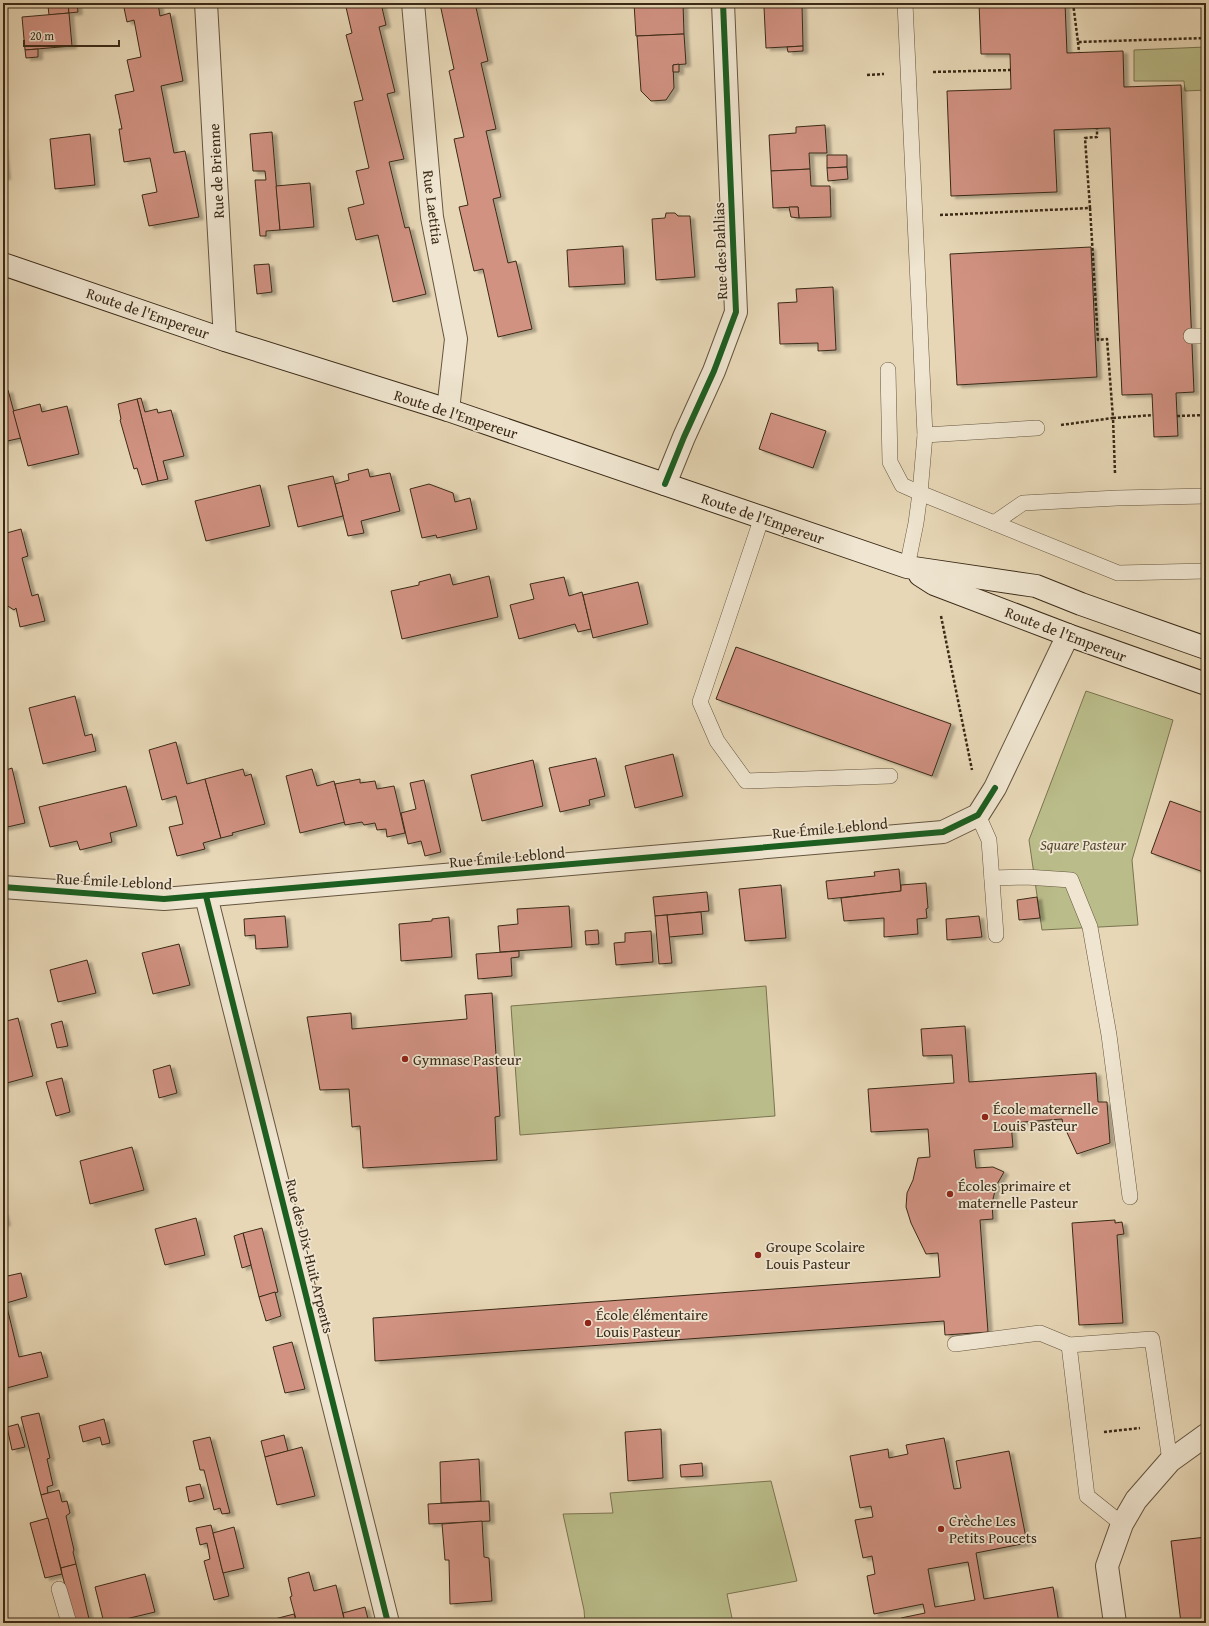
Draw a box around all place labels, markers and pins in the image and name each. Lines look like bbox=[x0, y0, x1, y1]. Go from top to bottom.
place label: Gymnase Pasteur bbox=[413, 1049, 521, 1070]
marker: Gymnase Pasteur bbox=[400, 1054, 410, 1064]
place label: École maternelle Louis Pasteur bbox=[993, 1098, 1098, 1136]
marker: École maternelle Louis Pasteur bbox=[980, 1112, 990, 1122]
place label: Écoles primaire et maternelle Pasteur bbox=[958, 1175, 1078, 1213]
marker: Écoles primaire et maternelle Pasteur bbox=[945, 1189, 955, 1199]
place label: Groupe Scolaire Louis Pasteur bbox=[766, 1236, 865, 1274]
marker: Groupe Scolaire Louis Pasteur bbox=[753, 1250, 763, 1260]
place label: École élémentaire Louis Pasteur bbox=[596, 1304, 708, 1342]
marker: École élémentaire Louis Pasteur bbox=[583, 1318, 593, 1328]
place label: Crèche Les Petits Poucets bbox=[949, 1510, 1037, 1548]
marker: Crèche Les Petits Poucets bbox=[936, 1524, 946, 1534]

